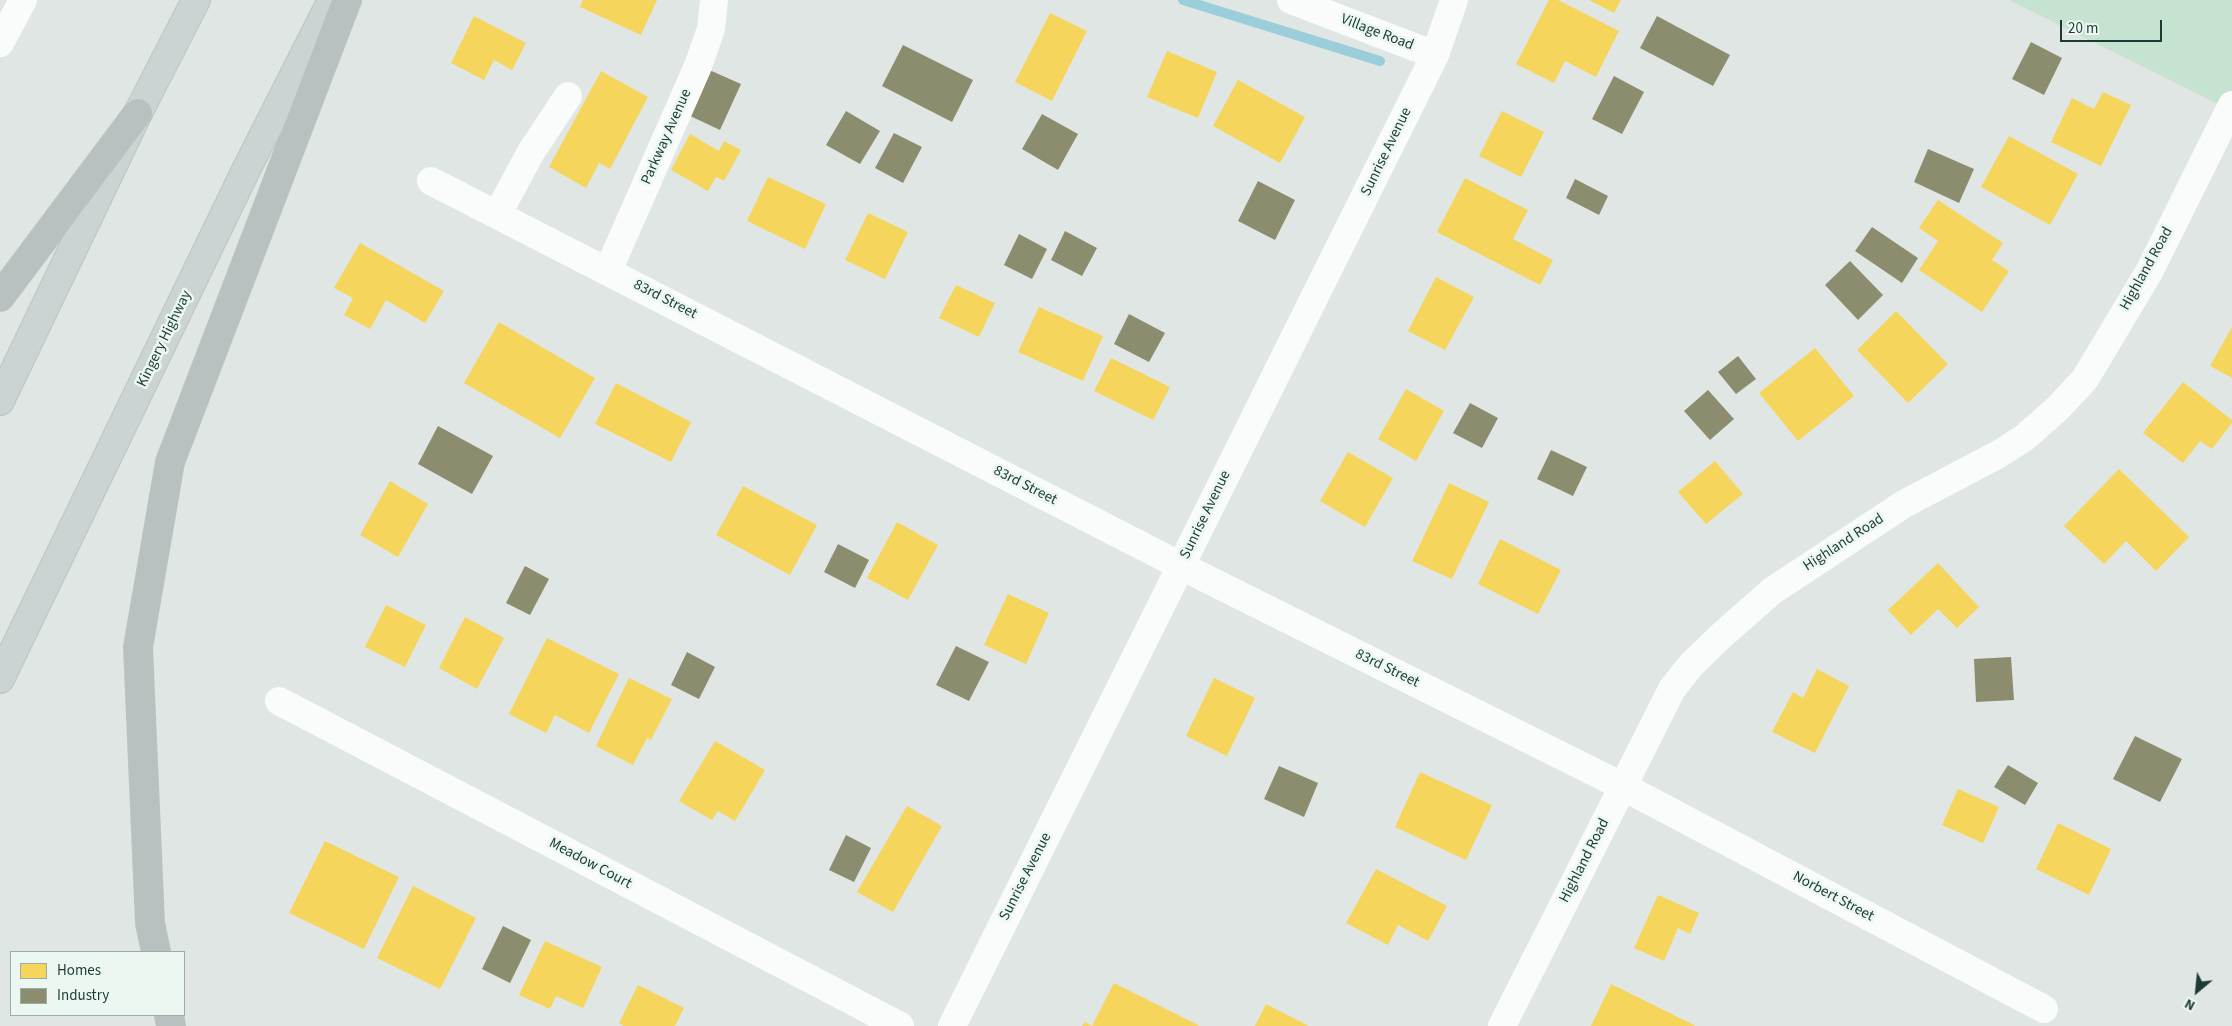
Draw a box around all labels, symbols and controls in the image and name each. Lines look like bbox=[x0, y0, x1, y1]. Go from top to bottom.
scale bar bbox=[2062, 10, 2164, 42]
street label: Village Road bbox=[1338, 11, 1416, 55]
text: 20 m bbox=[2068, 18, 2098, 39]
street label: Parkway Avenue bbox=[638, 87, 696, 187]
street label: Sunrise Avenue bbox=[1358, 105, 1416, 199]
street label: Highland Road bbox=[2117, 224, 2177, 314]
street label: 83rd Street bbox=[630, 276, 700, 324]
street label: Kingery Highway bbox=[134, 288, 196, 390]
street label: 83rd Street bbox=[990, 462, 1060, 510]
street label: Sunrise Avenue bbox=[1177, 468, 1235, 562]
street label: Highland Road bbox=[1800, 510, 1888, 576]
street label: 83rd Street bbox=[1352, 646, 1422, 692]
street label: Highland Road bbox=[1556, 816, 1614, 906]
street label: Sunrise Avenue bbox=[996, 830, 1056, 924]
street label: Meadow Court bbox=[546, 835, 634, 893]
street label: Norbert Street bbox=[1789, 868, 1877, 926]
legend bbox=[10, 951, 185, 1016]
text: Homes bbox=[57, 960, 101, 981]
north arrow bbox=[2172, 966, 2222, 1016]
text: Industry bbox=[57, 985, 109, 1006]
text: N bbox=[2181, 993, 2199, 1015]

